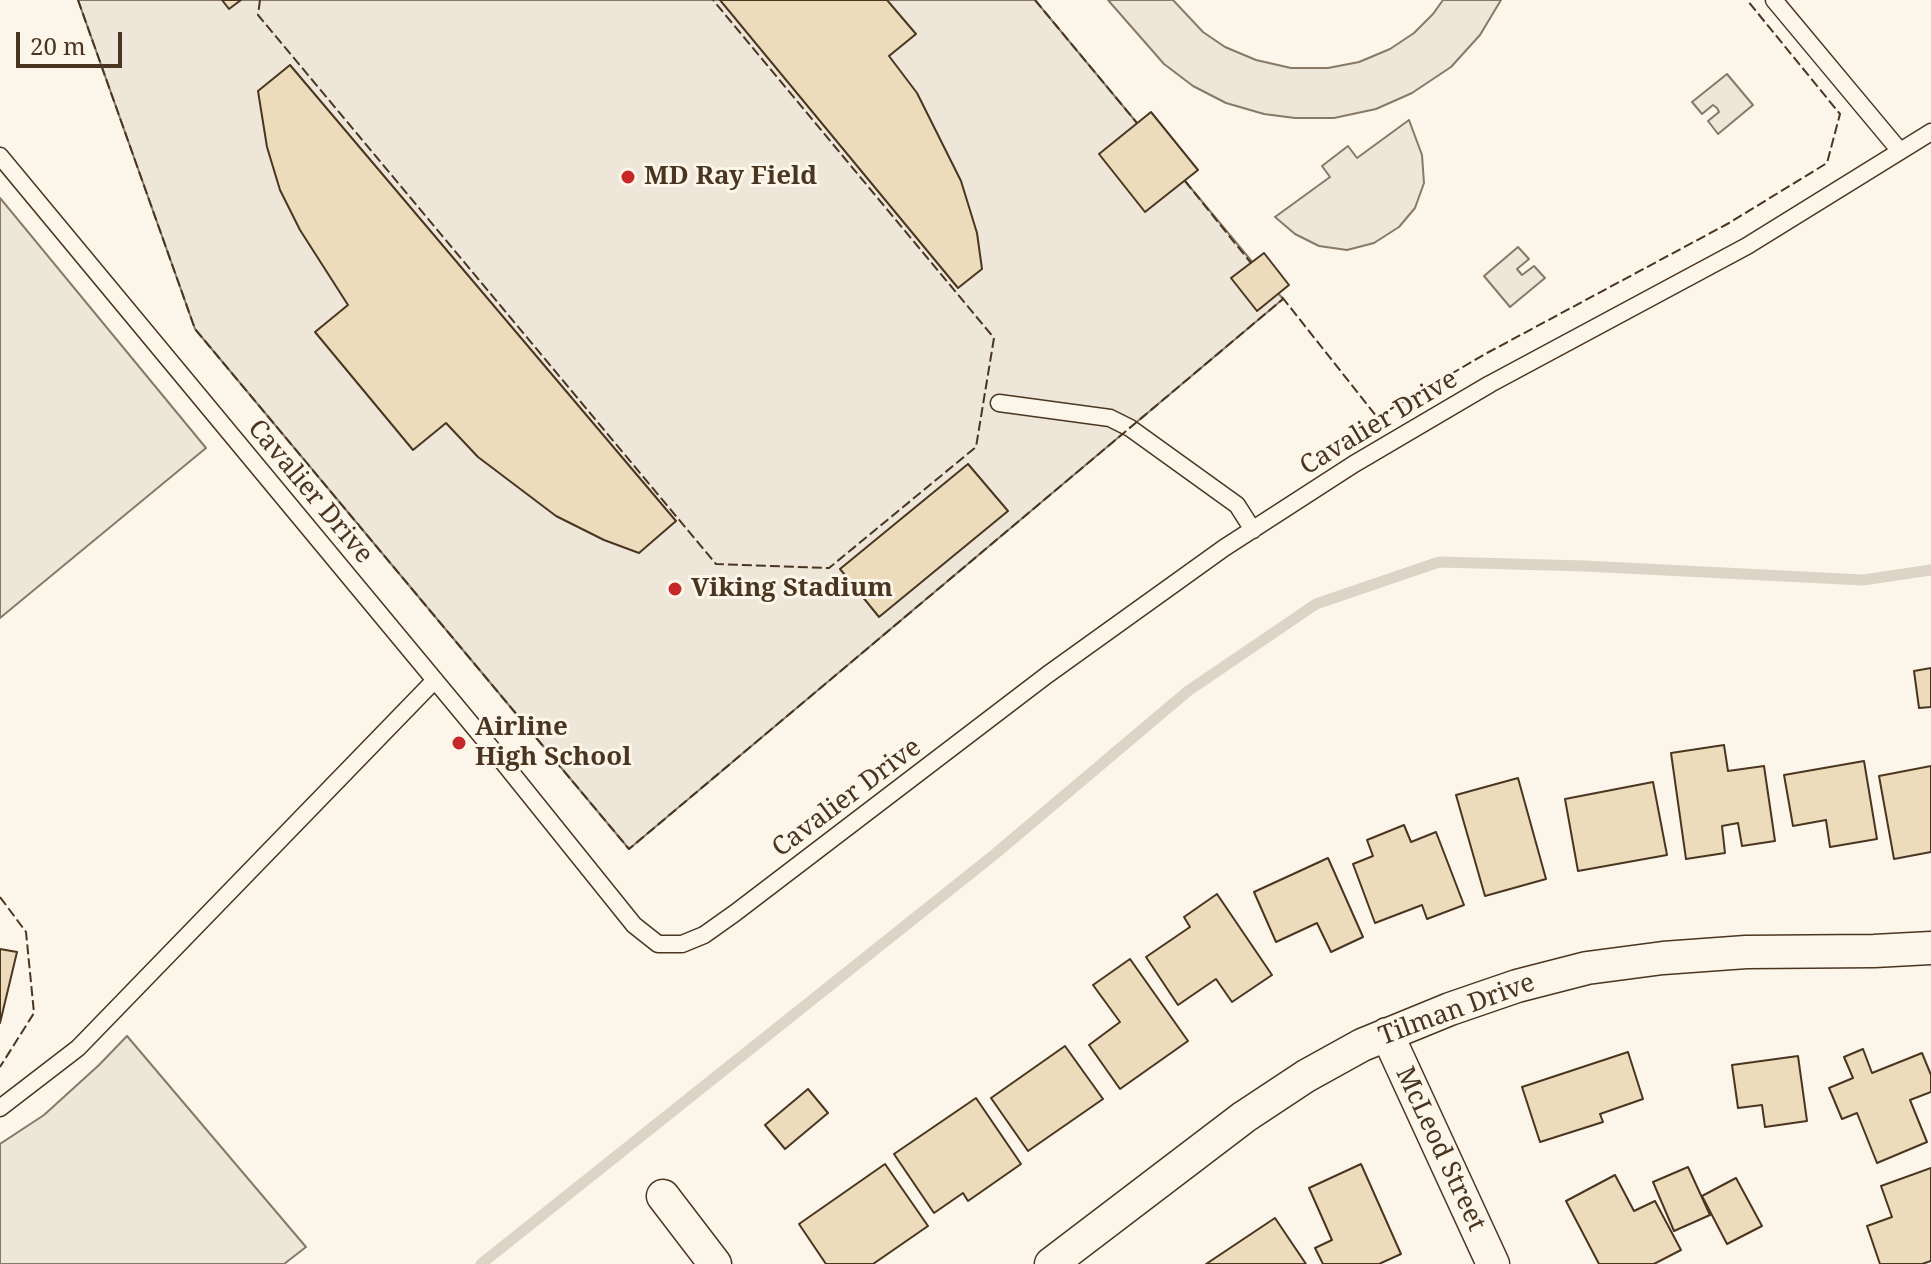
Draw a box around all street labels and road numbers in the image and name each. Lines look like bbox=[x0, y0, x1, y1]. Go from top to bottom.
street label: Cavalier Drive bbox=[1295, 364, 1463, 482]
street label: Cavalier Drive bbox=[241, 414, 379, 570]
street label: Cavalier Drive bbox=[767, 732, 927, 864]
street label: Tilman Drive bbox=[1375, 967, 1539, 1053]
street label: McLeod Street bbox=[1388, 1062, 1492, 1236]

